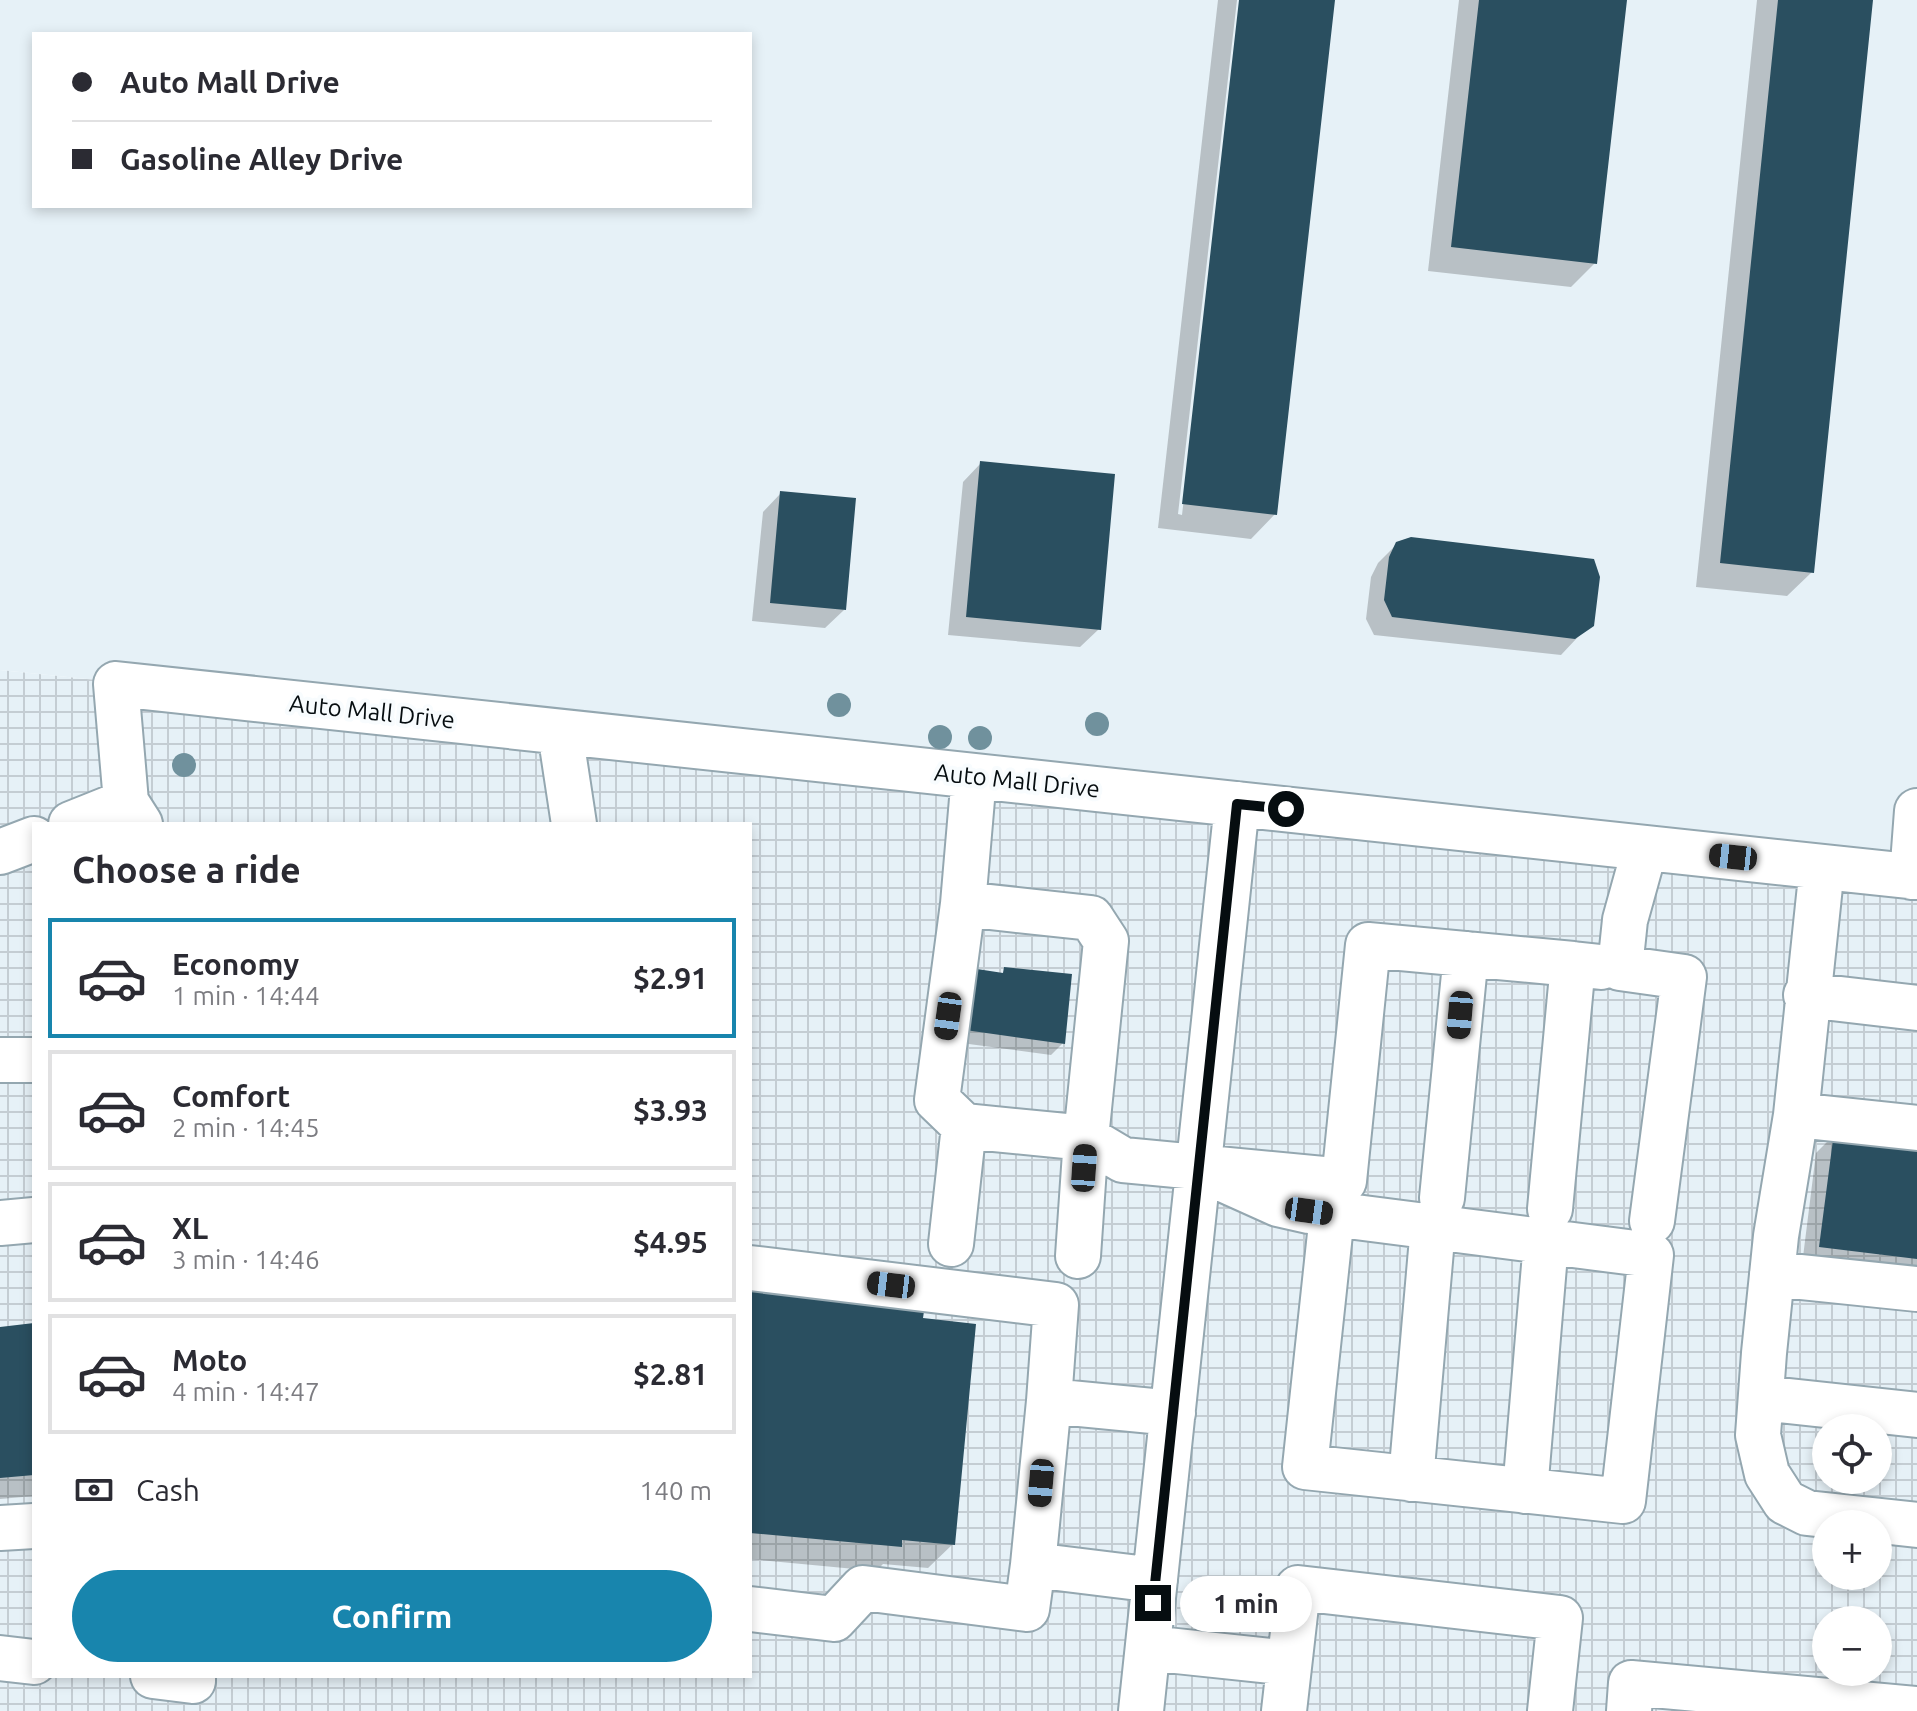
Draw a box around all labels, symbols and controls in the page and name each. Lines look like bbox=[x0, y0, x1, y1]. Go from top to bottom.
text: Auto Mall Drive bbox=[120, 65, 340, 99]
text: Gasoline Alley Drive bbox=[120, 142, 403, 176]
street label: Auto Mall Drive bbox=[288, 689, 456, 734]
street label: Auto Mall Drive bbox=[933, 758, 1101, 803]
route start bbox=[1268, 791, 1304, 827]
car bbox=[1708, 843, 1758, 871]
text: Choose a ride bbox=[72, 849, 301, 890]
icon: car bbox=[76, 942, 148, 1014]
text: Economy bbox=[172, 947, 299, 981]
text: $2.91 bbox=[633, 961, 708, 995]
text: 1 min · 14:44 bbox=[172, 981, 320, 1010]
car bbox=[1446, 990, 1474, 1040]
car bbox=[933, 991, 963, 1041]
icon: car bbox=[76, 1074, 148, 1146]
text: Comfort bbox=[172, 1079, 290, 1113]
text: $3.93 bbox=[633, 1093, 708, 1127]
text: 2 min · 14:45 bbox=[172, 1113, 320, 1142]
car bbox=[1070, 1143, 1098, 1193]
car bbox=[1284, 1196, 1334, 1226]
icon: car bbox=[76, 1206, 148, 1278]
text: XL bbox=[172, 1211, 208, 1245]
text: $4.95 bbox=[633, 1225, 708, 1259]
text: 3 min · 14:46 bbox=[172, 1245, 320, 1274]
car bbox=[866, 1270, 916, 1300]
icon: car bbox=[76, 1338, 148, 1410]
text: Moto bbox=[172, 1343, 247, 1377]
text: $2.81 bbox=[633, 1357, 708, 1391]
text: 4 min · 14:47 bbox=[172, 1377, 320, 1406]
map controls bbox=[1812, 1414, 1892, 1686]
button: locate bbox=[1812, 1414, 1892, 1494]
car bbox=[1027, 1458, 1055, 1508]
icon: cash bbox=[72, 1468, 116, 1512]
text: Cash bbox=[136, 1473, 200, 1507]
text: 140 m bbox=[640, 1476, 712, 1505]
button: + bbox=[1812, 1510, 1892, 1590]
button: Confirm bbox=[72, 1570, 712, 1662]
callout: 1 min bbox=[1181, 1575, 1313, 1631]
route end bbox=[1135, 1585, 1171, 1621]
text: 1 min bbox=[1213, 1589, 1279, 1618]
button: − bbox=[1812, 1606, 1892, 1686]

